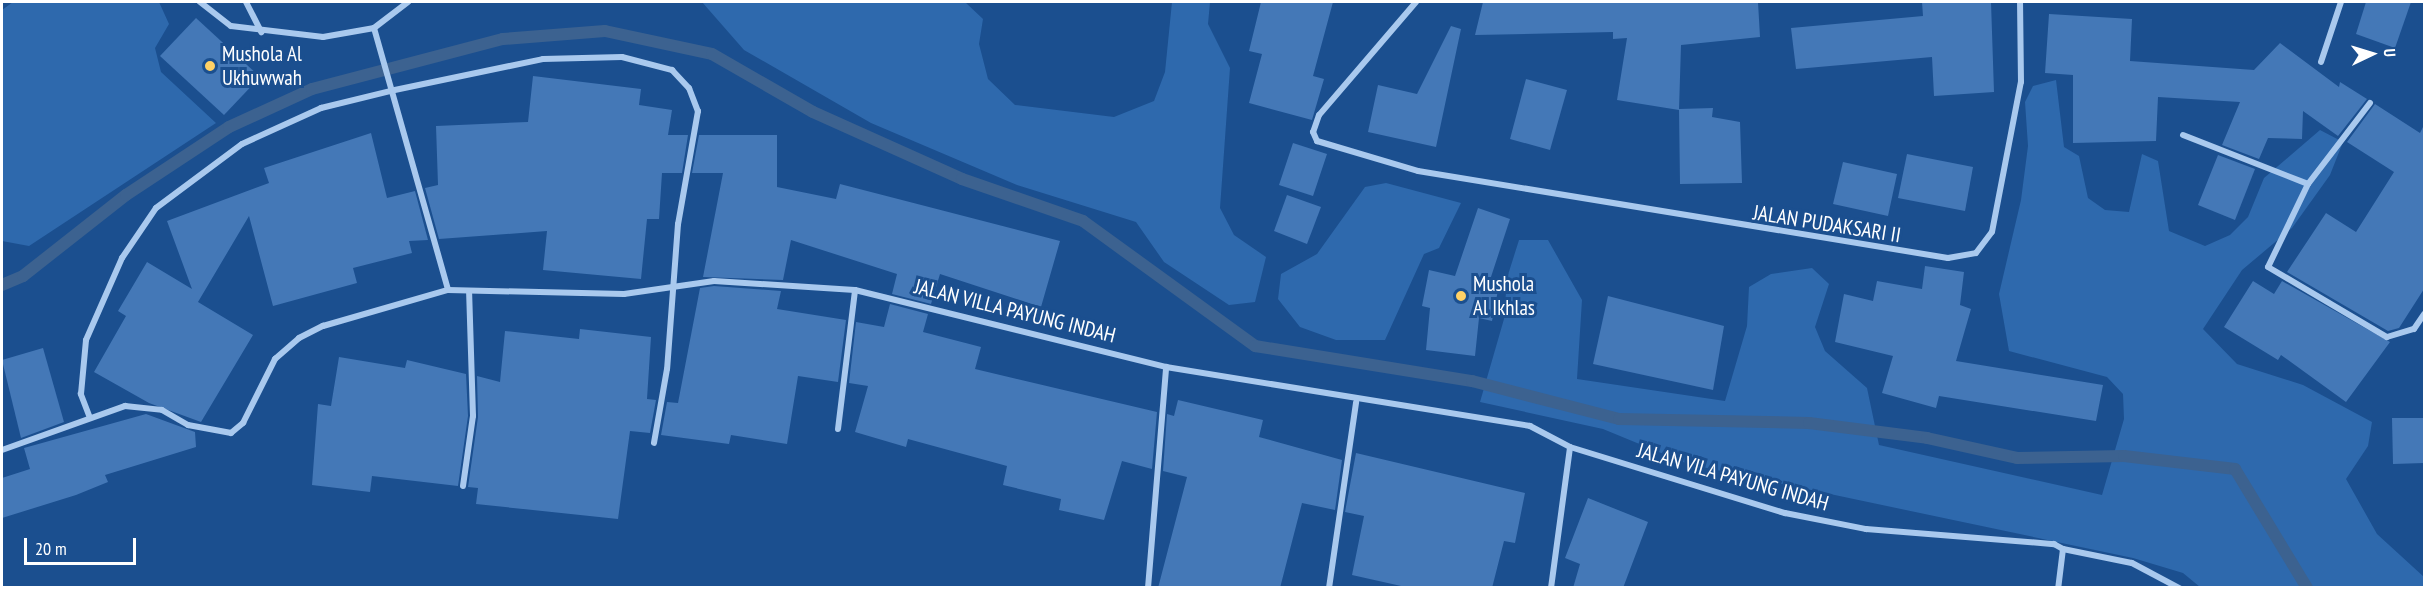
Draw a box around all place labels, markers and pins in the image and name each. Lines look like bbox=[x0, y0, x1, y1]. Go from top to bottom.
place label: Mushola Al Ukhuwwah bbox=[222, 41, 302, 91]
marker: Mushola Al Ukhuwwah bbox=[203, 59, 217, 73]
place label: Mushola Al Ikhlas bbox=[1473, 271, 1535, 321]
marker: Mushola Al Ikhlas bbox=[1454, 289, 1468, 303]

